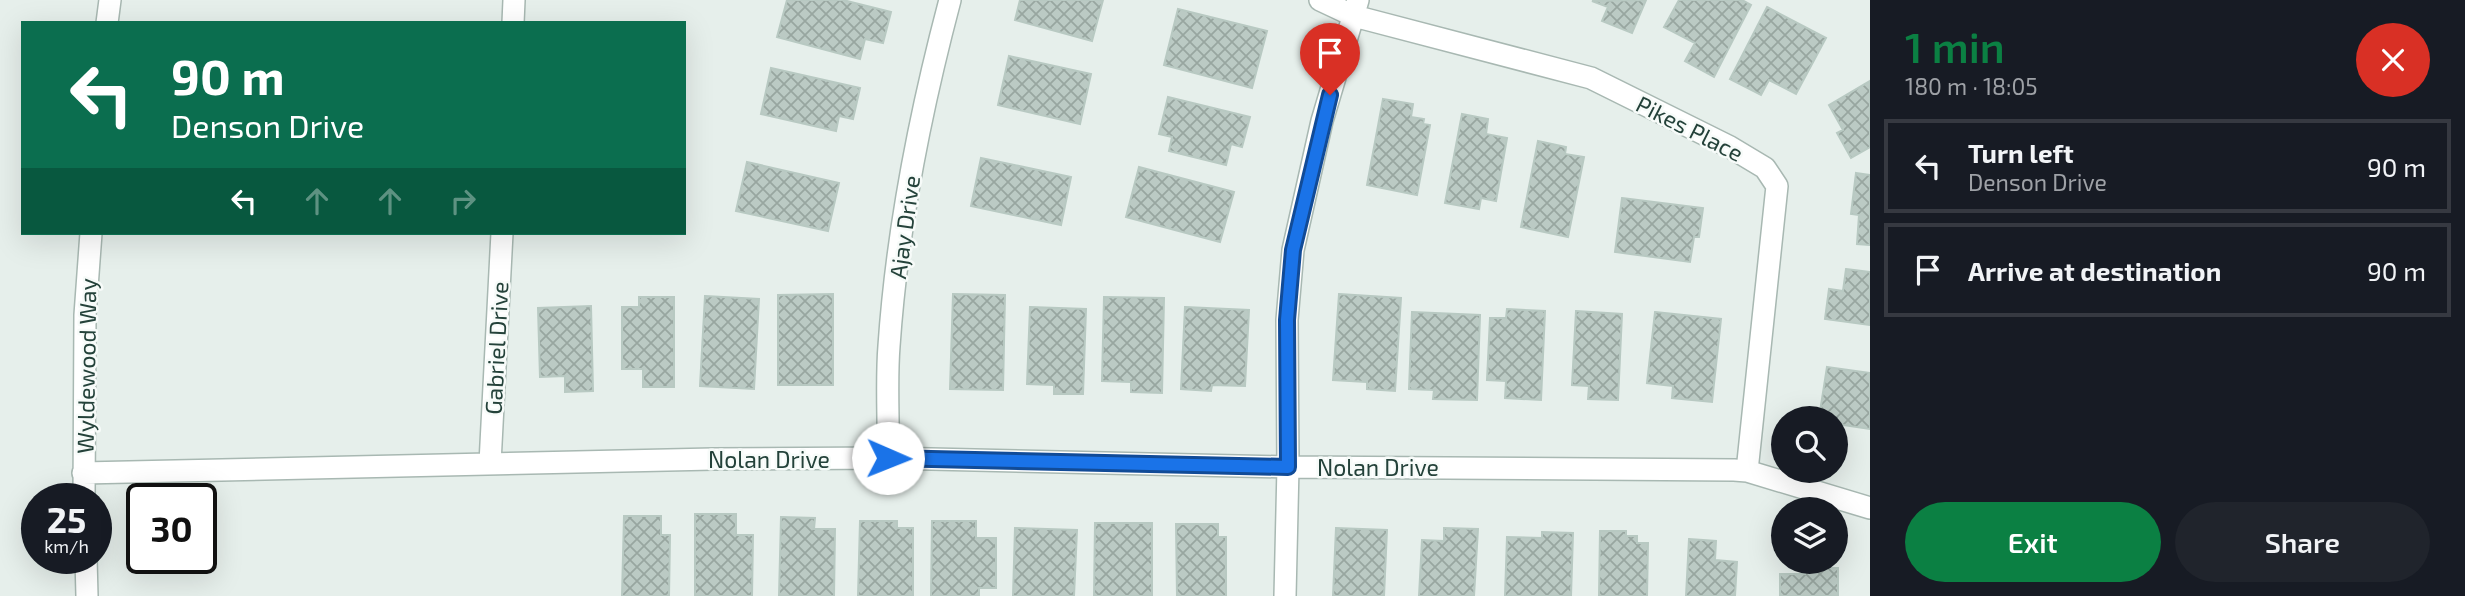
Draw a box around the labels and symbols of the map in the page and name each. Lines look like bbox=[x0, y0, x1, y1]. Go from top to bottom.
pin bbox=[1300, 23, 1360, 95]
street label: Pikes Place bbox=[1632, 89, 1748, 167]
street label: Ajay Drive bbox=[883, 174, 925, 280]
street label: Wyldewood Way bbox=[70, 278, 102, 454]
street label: Gabriel Drive bbox=[479, 281, 513, 415]
position arrow bbox=[851, 421, 925, 495]
street label: Nolan Drive bbox=[708, 445, 830, 473]
street label: Nolan Drive bbox=[1317, 453, 1439, 481]
speed limit sign: 30 bbox=[126, 483, 217, 574]

